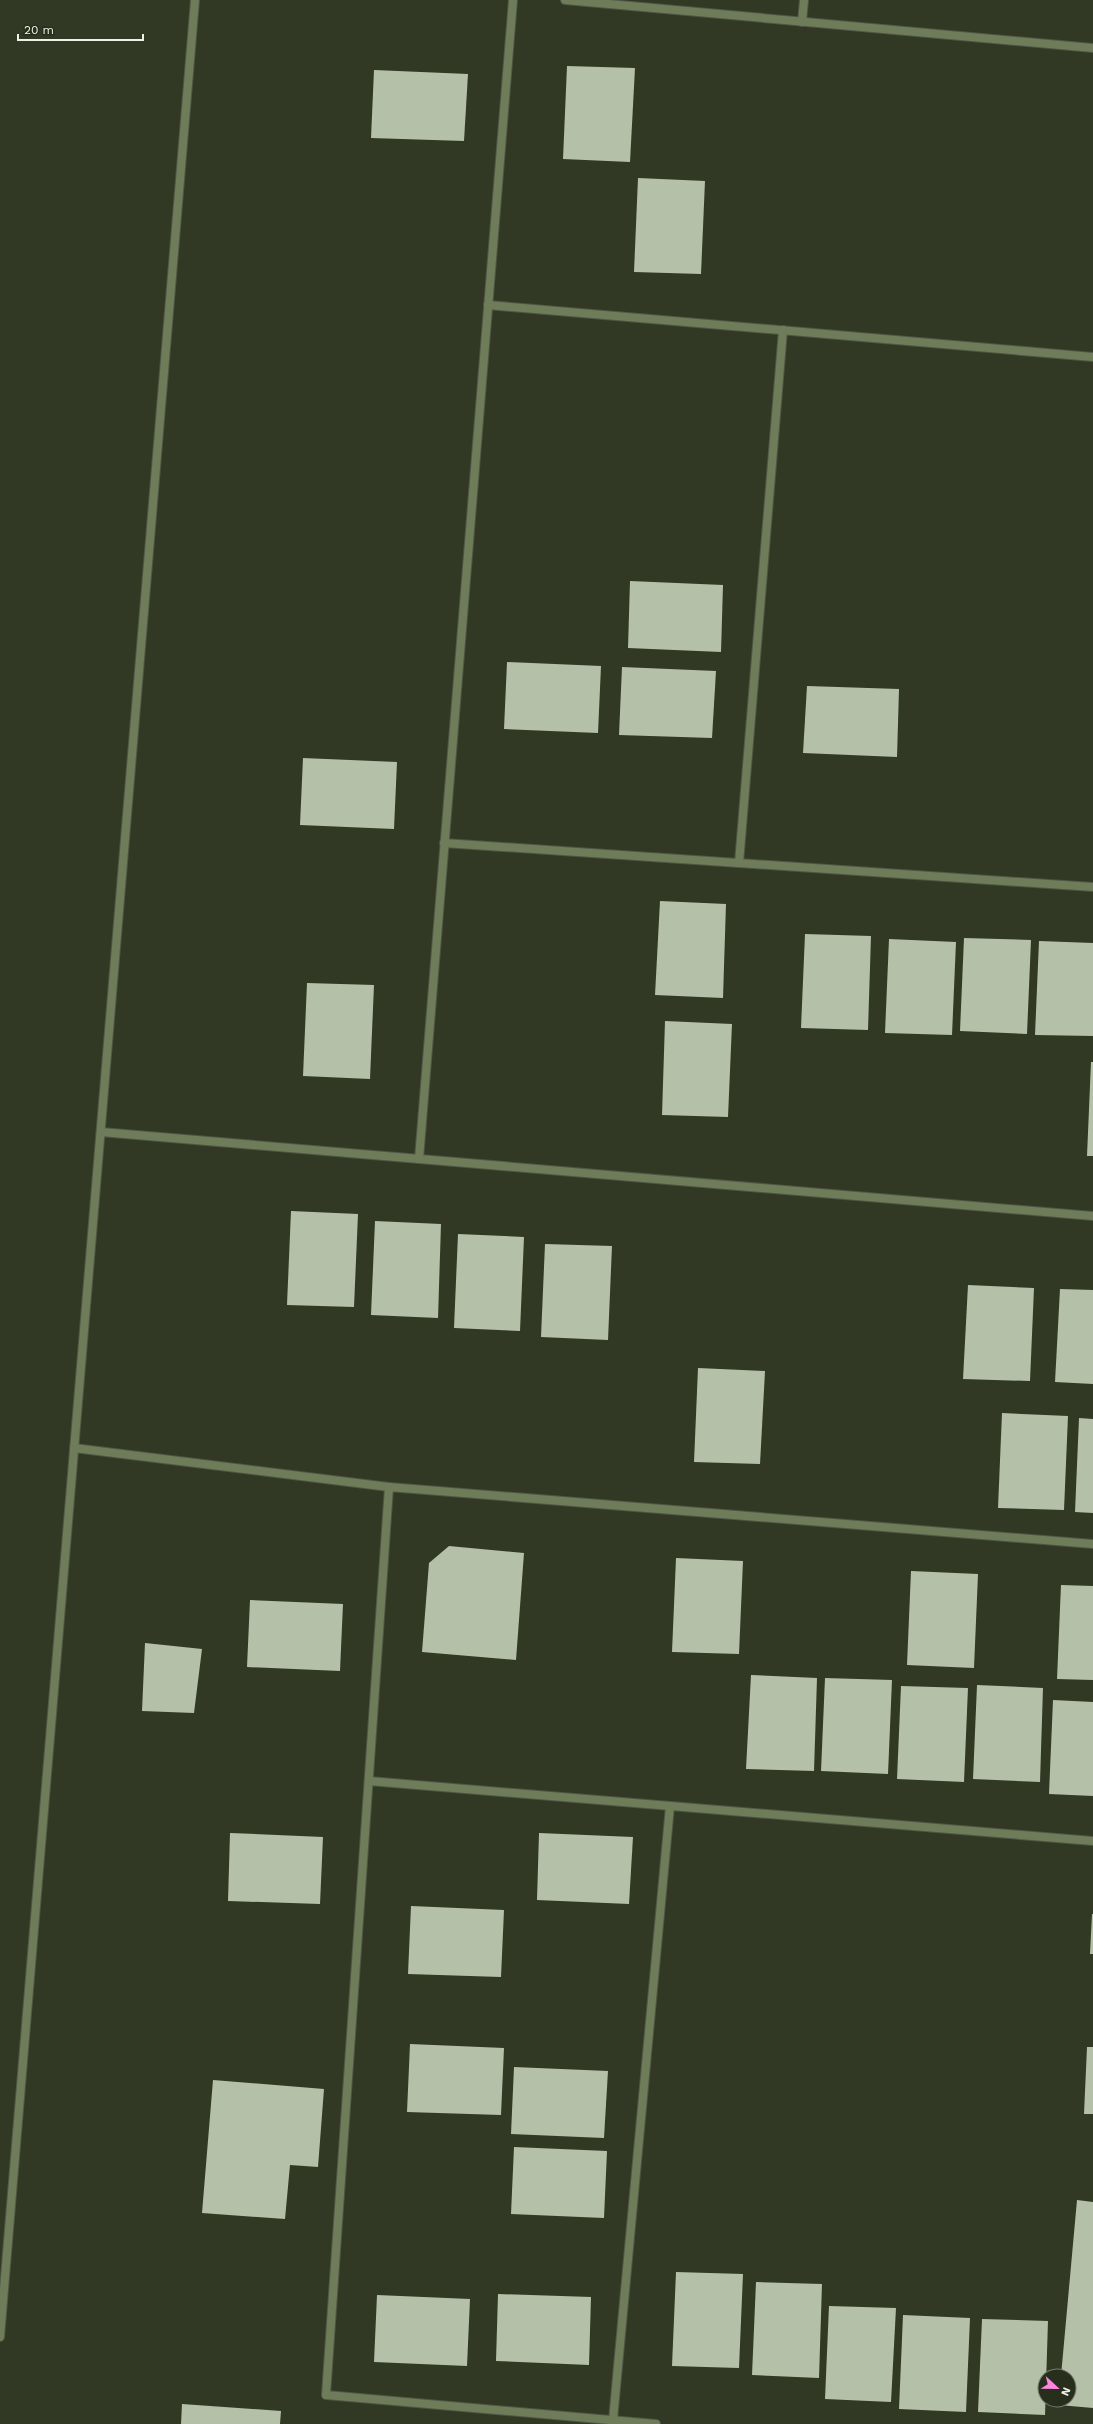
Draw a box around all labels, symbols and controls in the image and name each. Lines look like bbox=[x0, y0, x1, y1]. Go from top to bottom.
scale bar bbox=[18, 16, 143, 42]
text: 20 m bbox=[24, 23, 54, 37]
north arrow bbox=[1037, 2368, 1077, 2408]
text: N bbox=[1058, 2385, 1073, 2398]

